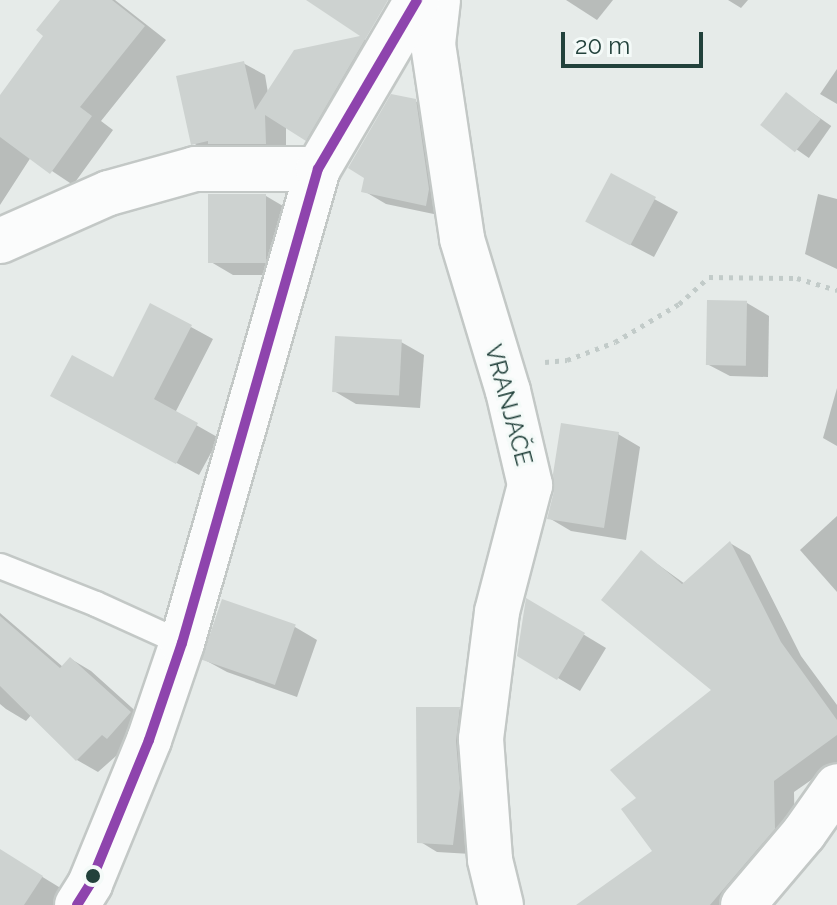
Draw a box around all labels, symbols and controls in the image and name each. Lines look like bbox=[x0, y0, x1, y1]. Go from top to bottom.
scale bar bbox=[565, 16, 707, 66]
text: 20 m bbox=[575, 31, 630, 60]
street label: VRANJAČE bbox=[479, 341, 539, 469]
unlabelled marker bbox=[85, 868, 101, 884]

